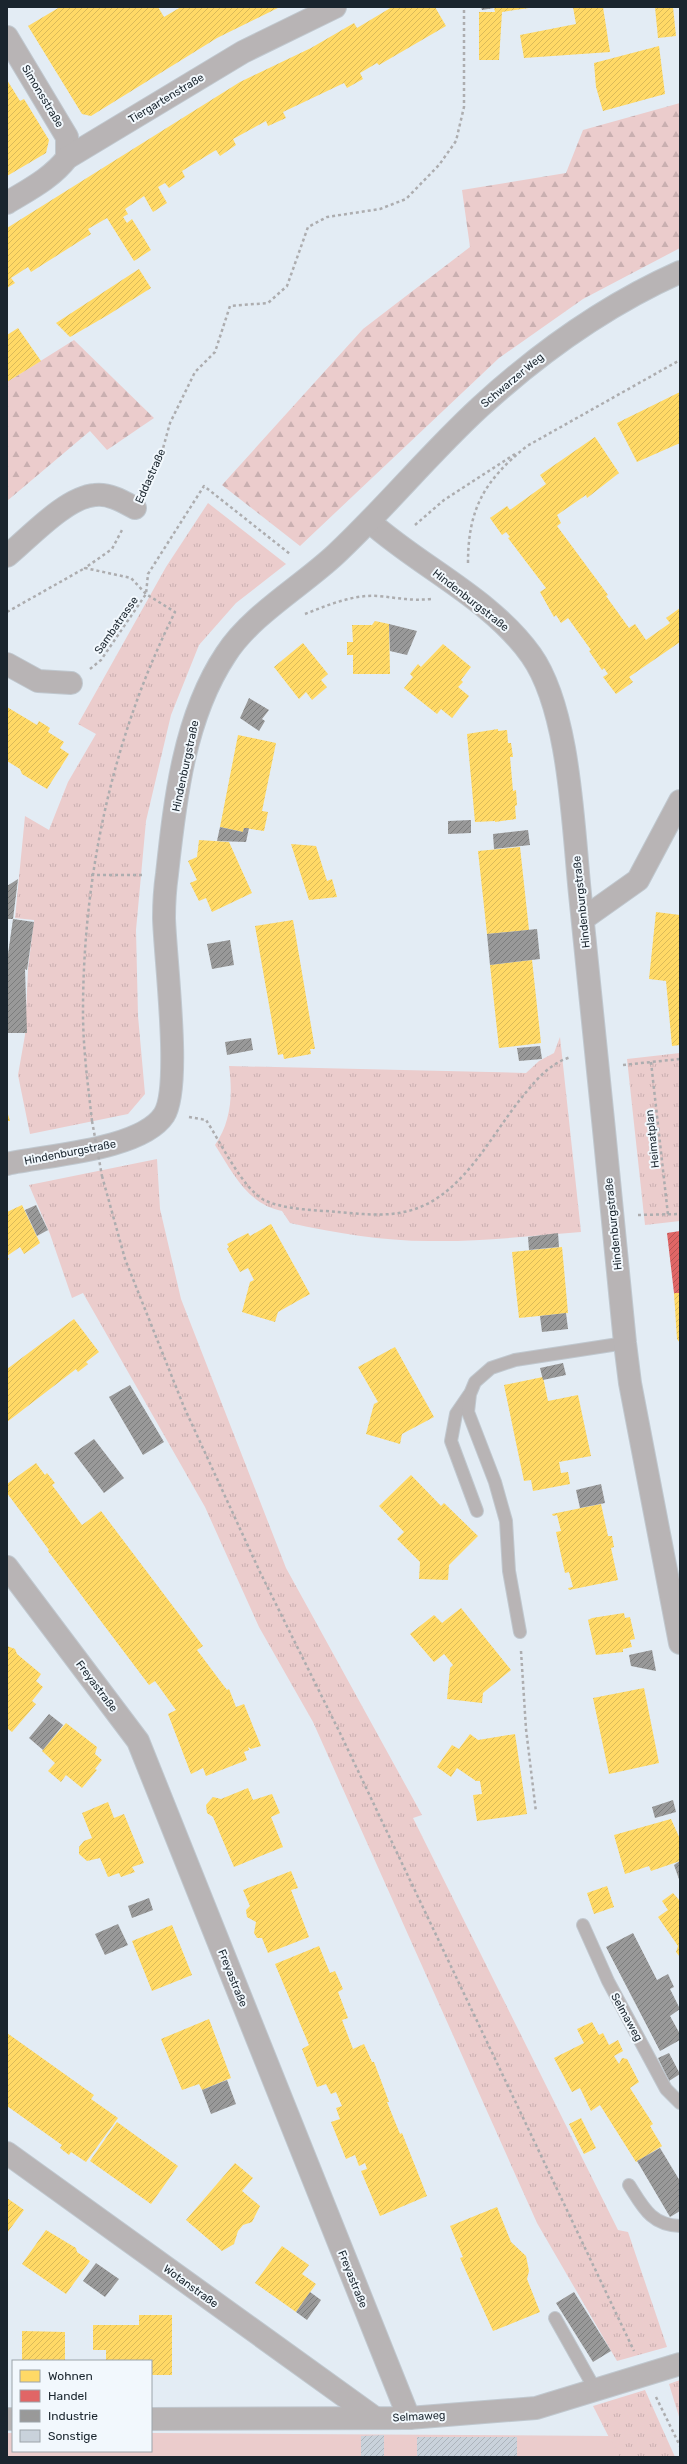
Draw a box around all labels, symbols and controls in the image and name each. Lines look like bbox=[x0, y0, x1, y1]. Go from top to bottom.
street label: Simonsstraße bbox=[19, 63, 66, 130]
street label: Tiergartenstraße bbox=[126, 71, 206, 126]
street label: Schwarzer Weg bbox=[478, 350, 546, 410]
street label: Eddastraße bbox=[133, 447, 168, 506]
street label: Hindenburgstraße bbox=[430, 567, 511, 634]
street label: Sambatrasse bbox=[92, 594, 141, 657]
street label: Hindenburgstraße bbox=[169, 719, 202, 813]
street label: Hindenburgstraße bbox=[570, 855, 593, 949]
street label: Heimatplan bbox=[643, 1109, 662, 1169]
street label: Hindenburgstraße bbox=[23, 1137, 117, 1168]
street label: Hindenburgstraße bbox=[602, 1177, 625, 1271]
street label: Freyastraße bbox=[73, 1658, 120, 1715]
street label: Freyastraße bbox=[215, 1948, 250, 2009]
street label: Selmaweg bbox=[608, 1991, 645, 2044]
street label: Freyastraße bbox=[335, 2249, 370, 2310]
street label: Wotanstraße bbox=[161, 2262, 221, 2311]
legend bbox=[12, 2360, 152, 2452]
text: Wohnen bbox=[48, 2369, 93, 2383]
text: Handel bbox=[48, 2389, 87, 2403]
text: Industrie bbox=[48, 2409, 98, 2423]
street label: Selmaweg bbox=[392, 2409, 446, 2424]
text: Sonstige bbox=[48, 2429, 97, 2443]

